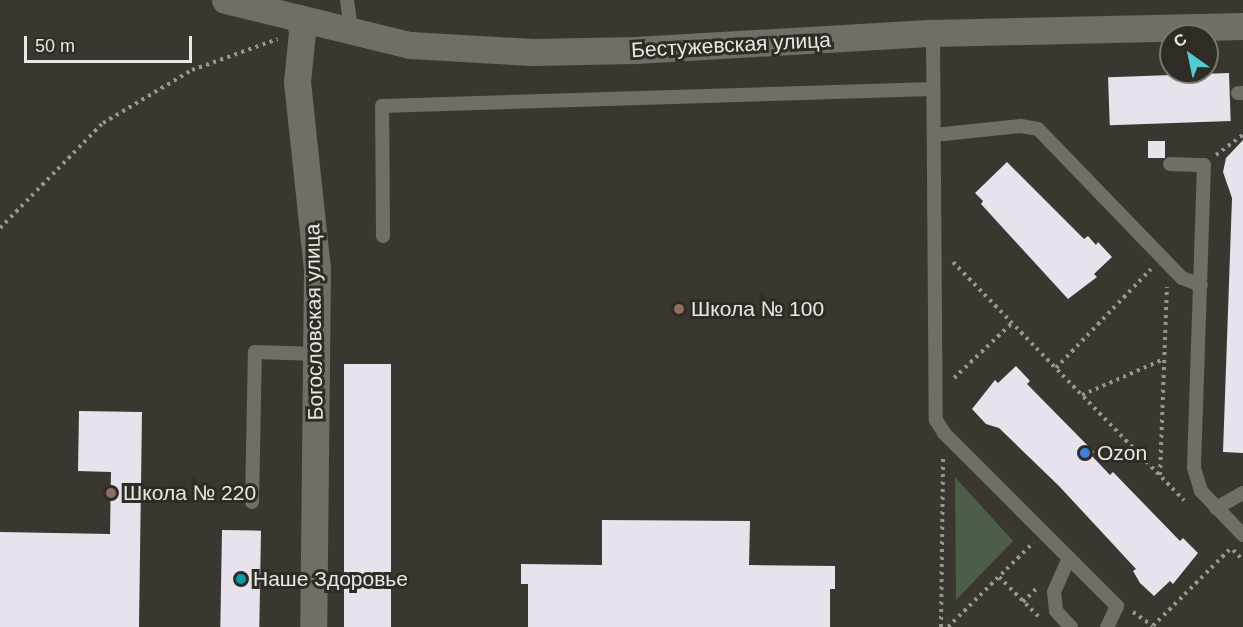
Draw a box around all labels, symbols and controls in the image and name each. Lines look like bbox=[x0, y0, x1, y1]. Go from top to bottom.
scale bar bbox=[27, 24, 195, 62]
north arrow bbox=[1159, 24, 1219, 84]
street label: Бестужевская улица bbox=[630, 27, 832, 63]
text: С bbox=[1171, 30, 1189, 50]
text: 50 m bbox=[35, 36, 75, 56]
street label: Богословская улица bbox=[300, 223, 328, 421]
place label: Школа № 100 bbox=[691, 296, 824, 322]
marker: Школа № 100 bbox=[672, 302, 686, 316]
place label: Ozon bbox=[1097, 440, 1147, 466]
marker: Ozon bbox=[1078, 446, 1092, 460]
place label: Школа № 220 bbox=[123, 480, 256, 506]
marker: Школа № 220 bbox=[104, 486, 118, 500]
place label: Наше Здоровье bbox=[253, 566, 408, 592]
marker: Наше Здоровье bbox=[234, 572, 248, 586]

